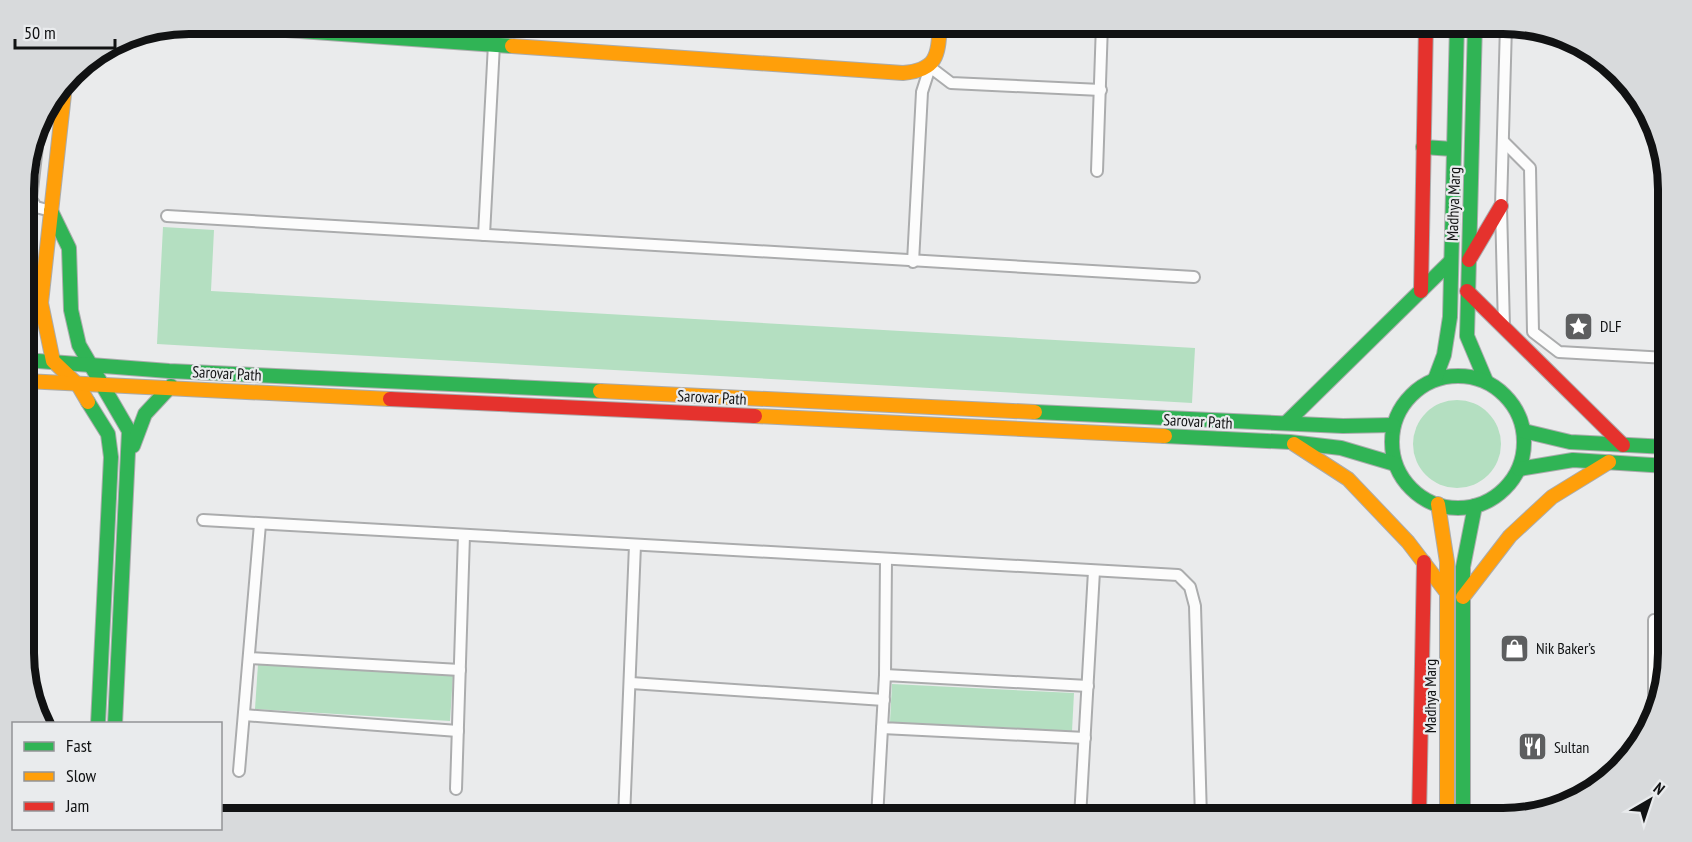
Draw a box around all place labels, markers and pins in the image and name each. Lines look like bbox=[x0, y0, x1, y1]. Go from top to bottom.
place icon: DLF bbox=[1563, 310, 1595, 342]
place label: DLF bbox=[1600, 316, 1622, 336]
shop icon: Nik Baker’s bbox=[1499, 632, 1531, 664]
place label: Nik Baker’s bbox=[1536, 638, 1595, 658]
restaurant icon: Sultan bbox=[1517, 731, 1549, 763]
place label: Sultan bbox=[1554, 737, 1589, 757]

